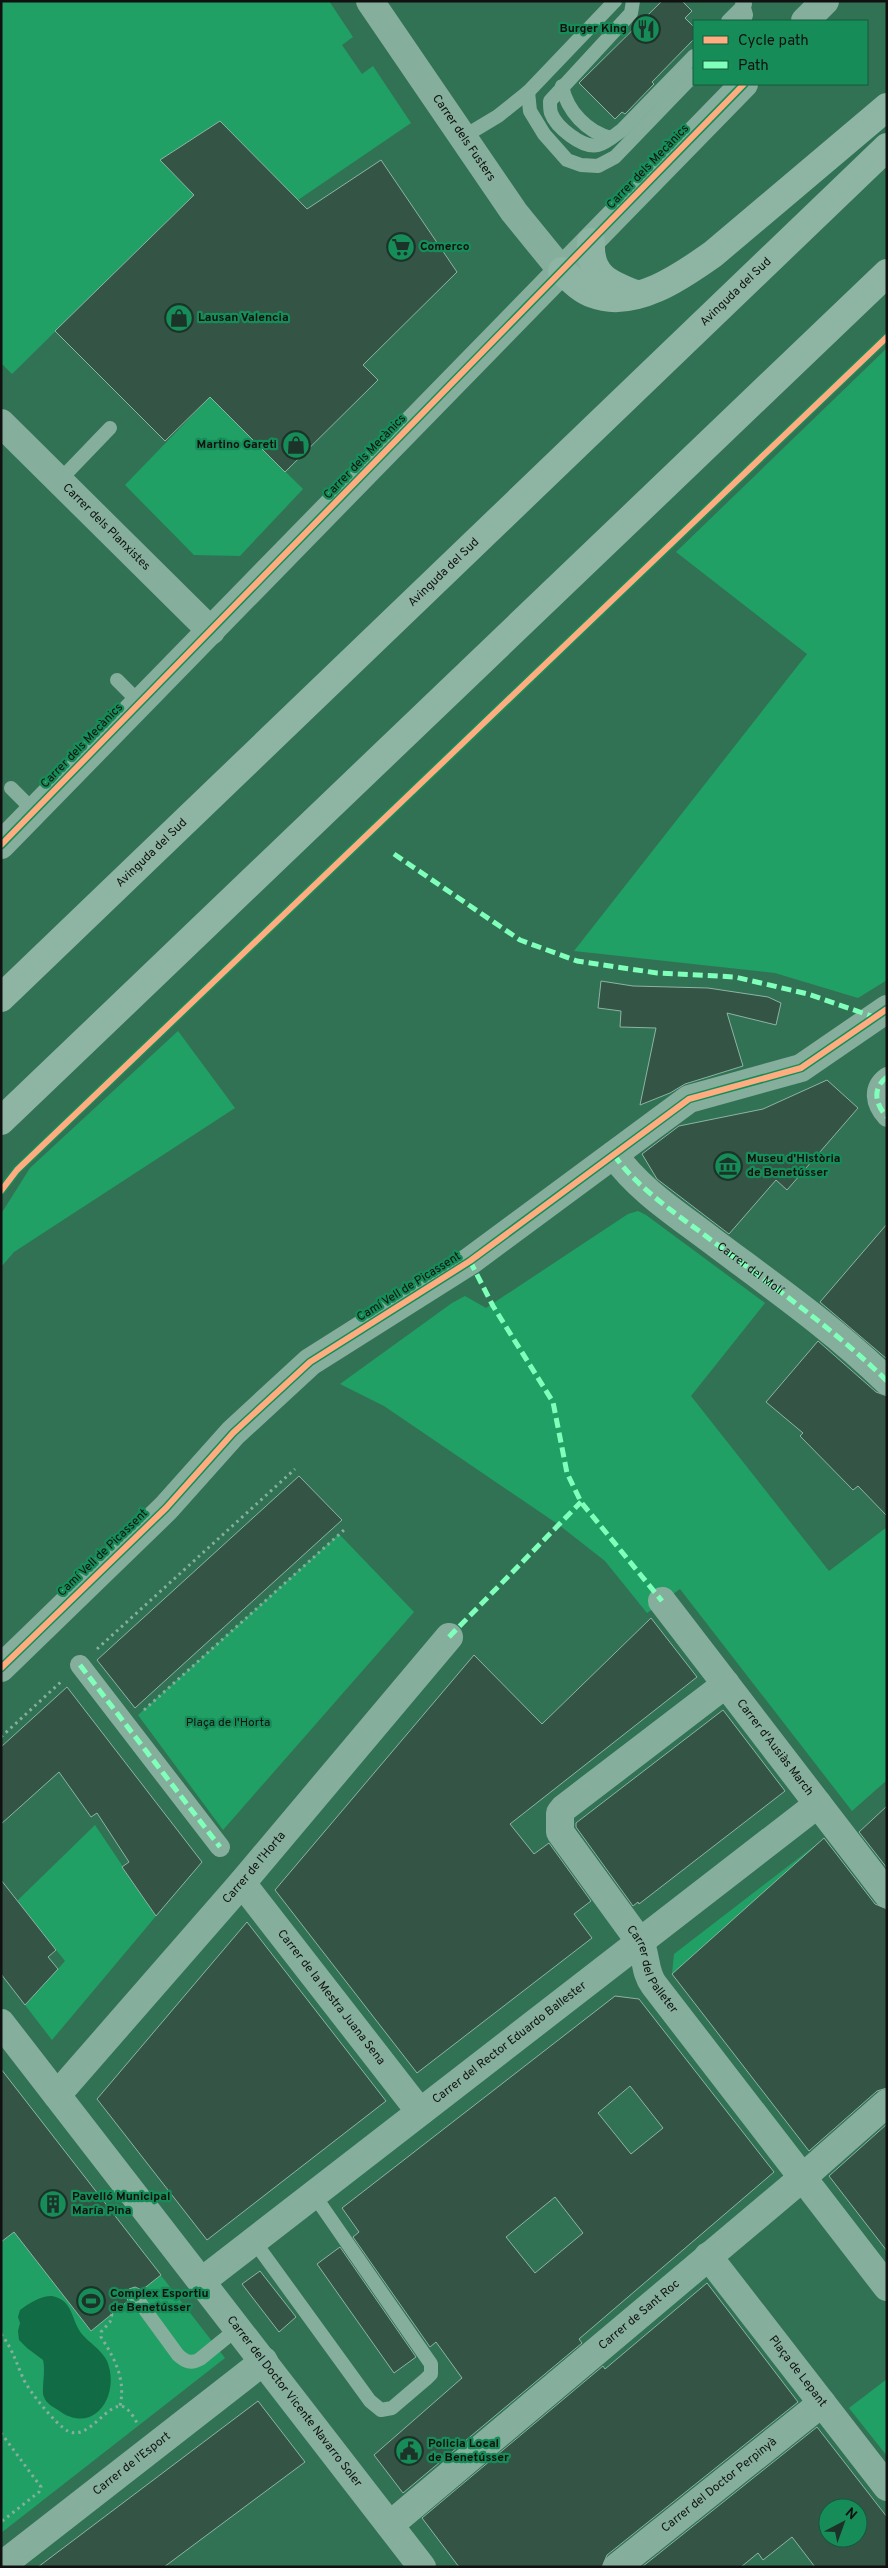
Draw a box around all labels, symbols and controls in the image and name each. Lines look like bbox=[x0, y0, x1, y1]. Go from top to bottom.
restaurant icon: Burger King bbox=[631, 14, 661, 44]
legend bbox=[693, 20, 868, 85]
place label: Burger King bbox=[559, 21, 627, 37]
text: Cycle path bbox=[738, 32, 809, 51]
text: Path bbox=[738, 57, 769, 76]
street label: Carrer dels Fusters bbox=[428, 91, 499, 185]
street label: Carrer dels Mecànics bbox=[603, 121, 693, 213]
supermarket icon: Comerco bbox=[386, 232, 416, 262]
place label: Comerco bbox=[420, 239, 470, 255]
street label: Avinguda del Sud bbox=[697, 254, 775, 330]
shop icon: Lausan Valencia bbox=[164, 303, 194, 333]
place label: Lausan Valencia bbox=[198, 310, 289, 326]
street label: Carrer dels Mecànics bbox=[320, 411, 410, 503]
shop icon: Martino Gareti bbox=[281, 430, 311, 460]
place label: Martino Gareti bbox=[197, 437, 277, 453]
street label: Carrer dels Planxistes bbox=[59, 480, 154, 574]
street label: Avinguda del Sud bbox=[405, 535, 483, 611]
street label: Carrer dels Mecànics bbox=[37, 700, 127, 792]
street label: Avinguda del Sud bbox=[113, 815, 191, 891]
museum icon: Museu d'Història de Benetússer bbox=[713, 1151, 743, 1181]
place label: Museu d'Història de Benetússer bbox=[747, 1151, 840, 1181]
street label: Carrer del Molí bbox=[713, 1239, 787, 1300]
street label: Camí Vell de Picassent bbox=[354, 1249, 464, 1325]
street label: Camí Vell de Picassent bbox=[54, 1506, 152, 1600]
street label: Carrer d'Ausiàs March bbox=[732, 1696, 817, 1799]
park label: Plaça de l'Horta bbox=[186, 1715, 270, 1731]
street label: Carrer de l’Horta bbox=[219, 1828, 290, 1907]
street label: Carrer del Palleter bbox=[623, 1922, 681, 2017]
street label: Carrer de la Mestra Juana Sena bbox=[273, 1926, 389, 2068]
street label: Carrer del Rector Eduardo Ballester bbox=[429, 1978, 590, 2108]
building icon: Pavelló Municipal María Pina bbox=[38, 2189, 68, 2219]
place label: Pavelló Municipal María Pina bbox=[72, 2189, 170, 2219]
street label: Carrer de Sant Roc bbox=[595, 2276, 683, 2354]
sports icon: Complex Esportiu de Benetússer bbox=[76, 2286, 106, 2316]
place label: Complex Esportiu de Benetússer bbox=[110, 2286, 209, 2316]
street label: Carrer del Doctor Vicente Navarro Soler bbox=[223, 2313, 366, 2491]
street label: Plaça de Lepant bbox=[765, 2332, 830, 2410]
street label: Carrer de l'Esport bbox=[90, 2429, 174, 2499]
street label: Carrer del Doctor Perpinyà bbox=[658, 2434, 780, 2536]
public building icon: Policia Local de Benetússer bbox=[394, 2436, 424, 2466]
place label: Policia Local de Benetússer bbox=[428, 2436, 509, 2466]
north arrow bbox=[818, 2498, 868, 2548]
text: N bbox=[841, 2505, 860, 2524]

